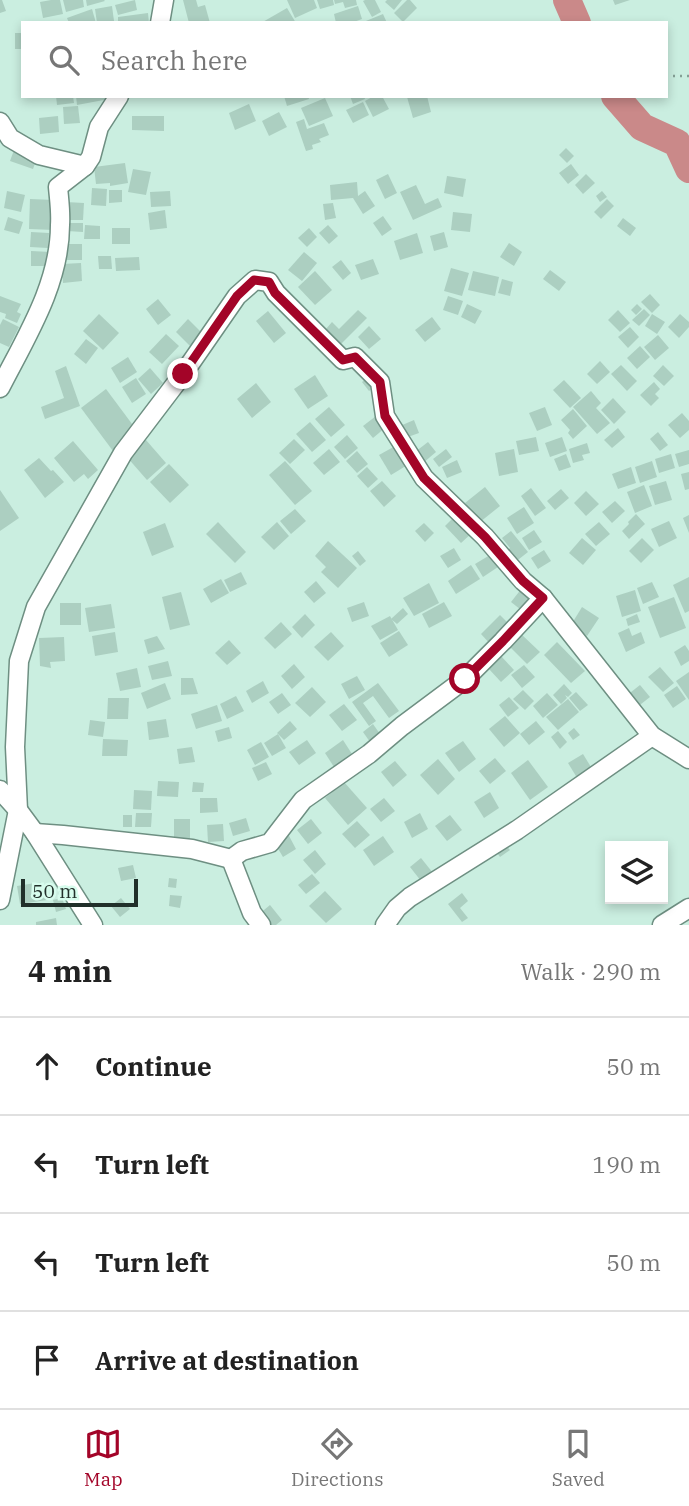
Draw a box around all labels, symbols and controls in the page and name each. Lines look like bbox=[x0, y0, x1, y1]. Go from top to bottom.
search box bbox=[21, 21, 668, 98]
icon: search bbox=[45, 41, 83, 79]
text: Search here bbox=[101, 43, 247, 77]
route end bbox=[167, 358, 198, 389]
route start bbox=[449, 663, 480, 694]
map controls bbox=[605, 841, 668, 904]
button: layers bbox=[605, 841, 668, 904]
scale bar bbox=[21, 876, 138, 908]
text: 50 m bbox=[32, 879, 77, 903]
text: 4 min bbox=[28, 951, 112, 990]
text: Walk · 290 m bbox=[520, 956, 661, 986]
icon: ahead bbox=[28, 1047, 66, 1085]
text: Continue bbox=[95, 1049, 212, 1083]
text: 50 m bbox=[606, 1051, 661, 1081]
icon: left bbox=[28, 1145, 66, 1183]
text: Turn left bbox=[95, 1147, 209, 1181]
text: 190 m bbox=[592, 1149, 661, 1179]
icon: left bbox=[28, 1243, 66, 1281]
text: Turn left bbox=[95, 1245, 209, 1279]
text: 50 m bbox=[606, 1247, 661, 1277]
icon: arrive bbox=[28, 1341, 66, 1379]
text: Arrive at destination bbox=[95, 1343, 359, 1377]
tab: Map bbox=[84, 1425, 123, 1491]
tab: Directions bbox=[291, 1425, 384, 1491]
tab: Saved bbox=[552, 1425, 605, 1491]

